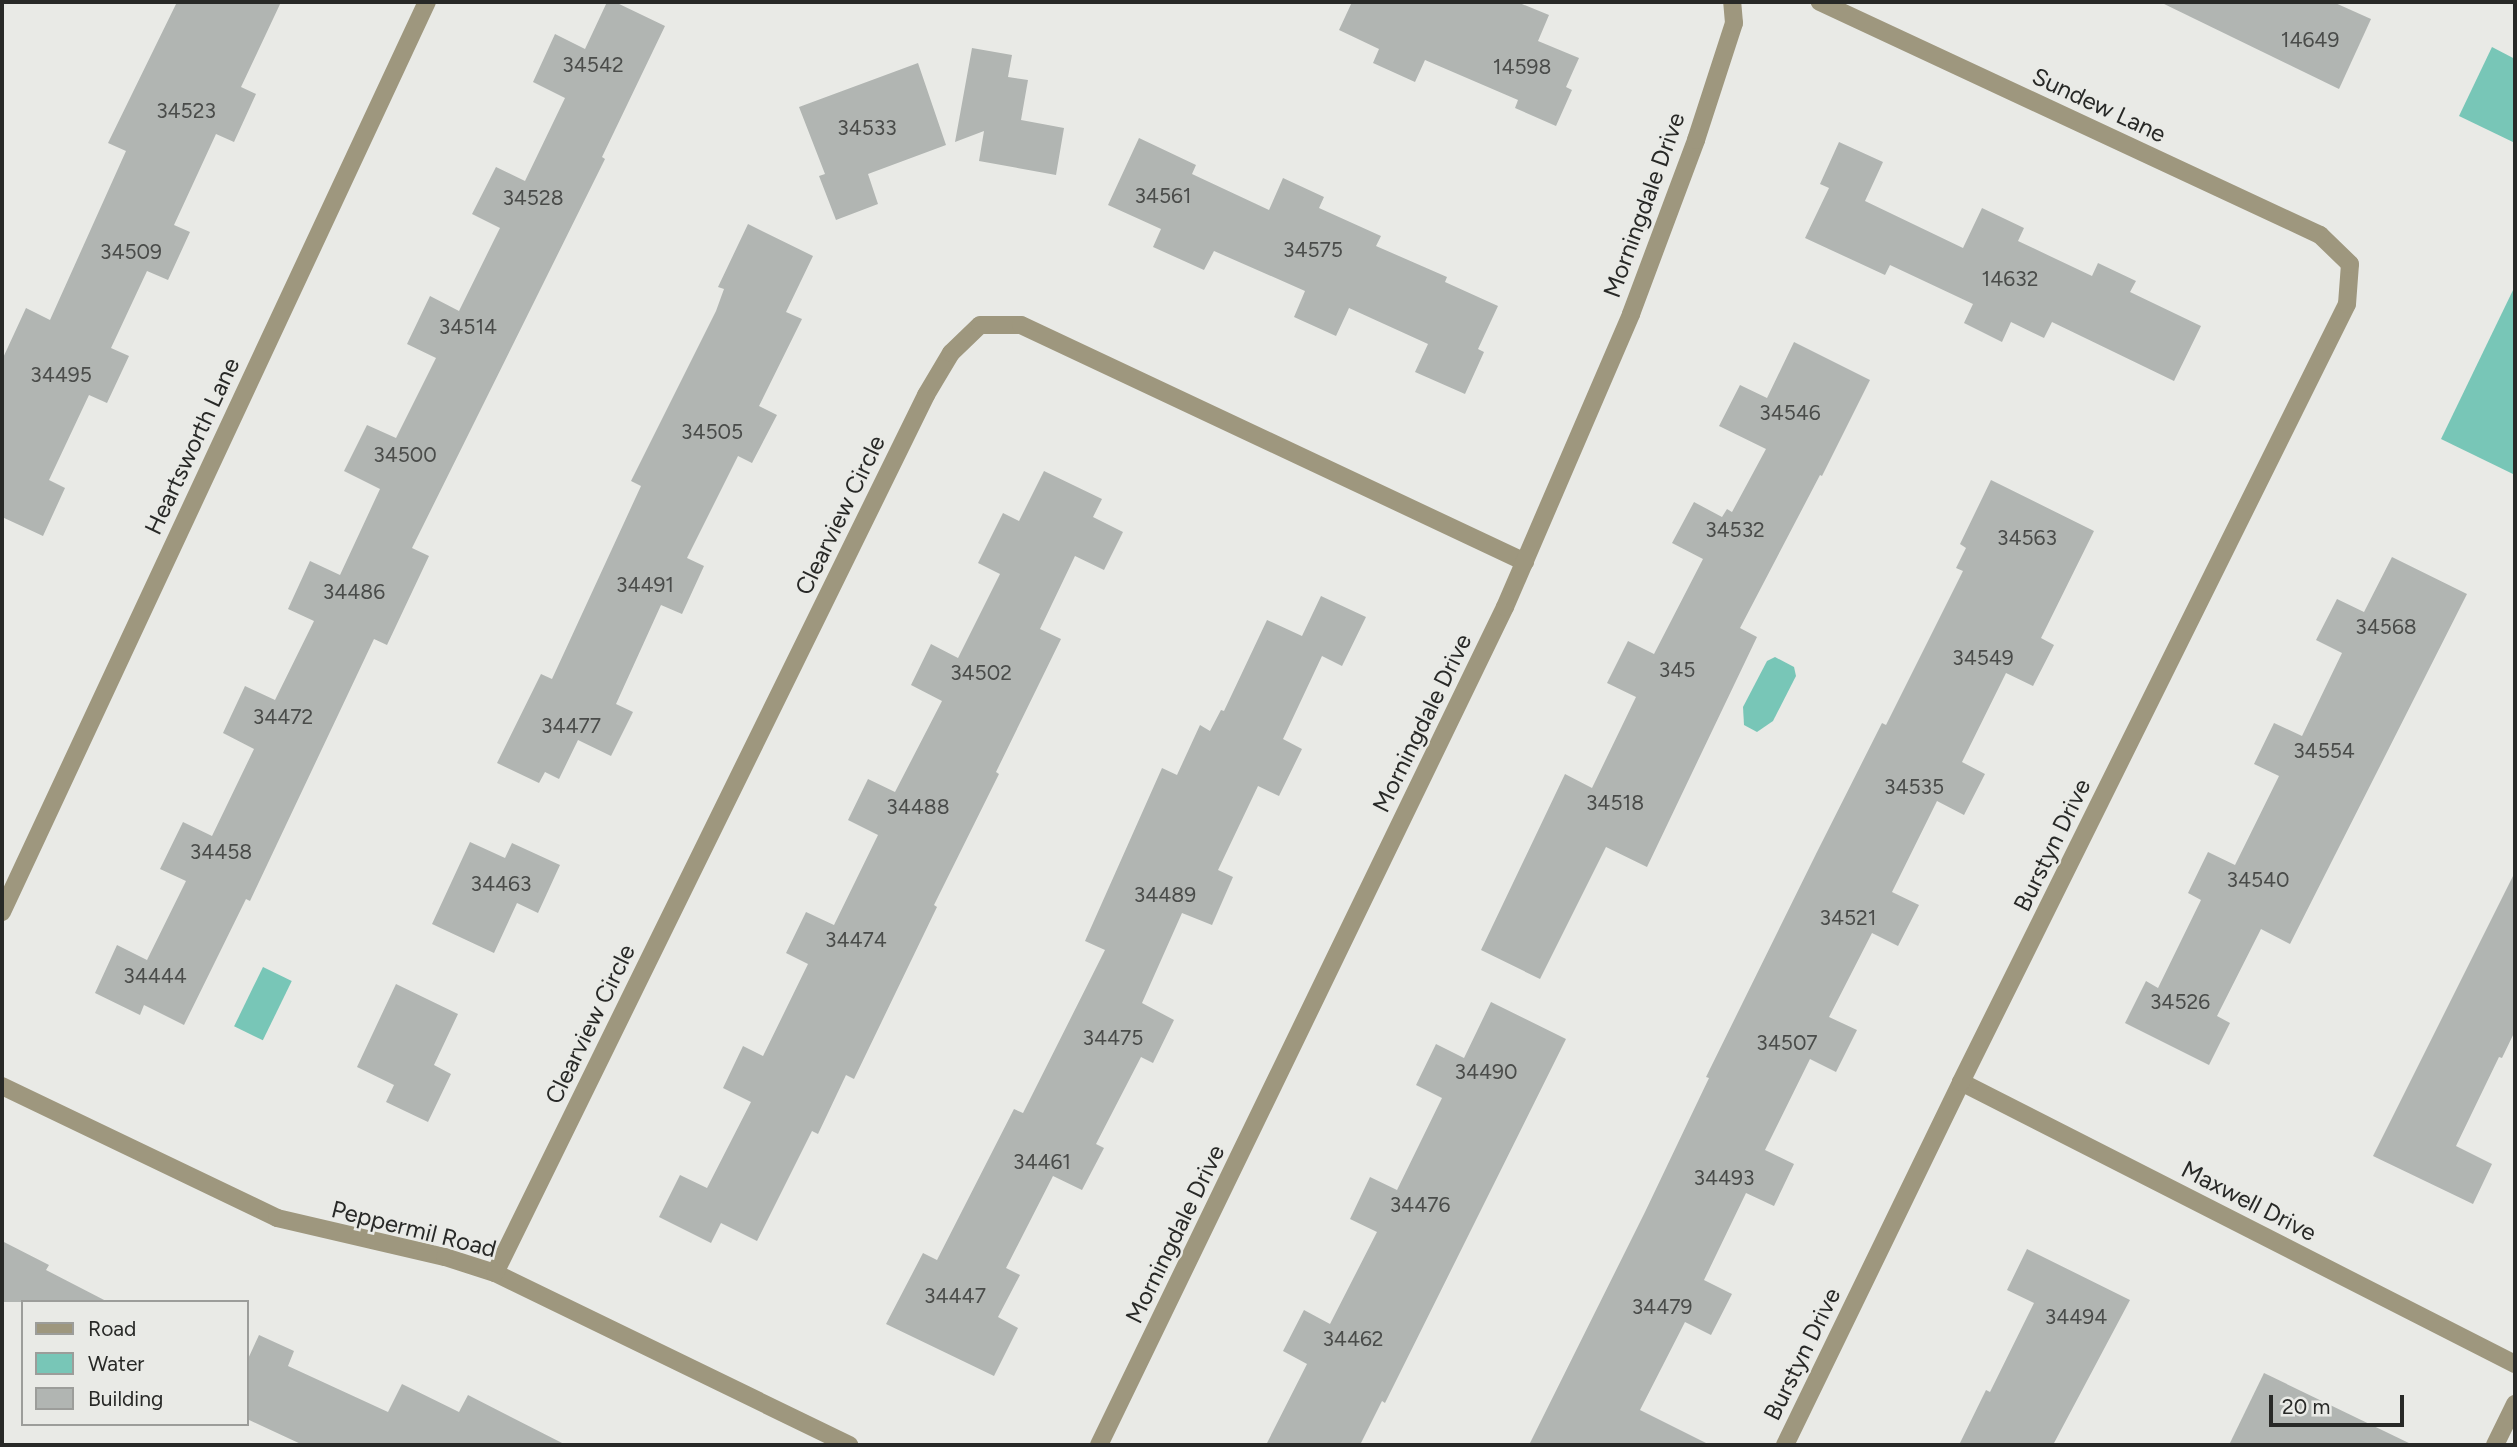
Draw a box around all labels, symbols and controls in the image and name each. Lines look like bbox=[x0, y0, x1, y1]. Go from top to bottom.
house number: 14649 bbox=[2281, 27, 2339, 53]
house number: 34542 bbox=[562, 52, 624, 78]
house number: 14598 bbox=[1493, 54, 1551, 80]
street label: Sundew Lane bbox=[2028, 61, 2170, 149]
house number: 34523 bbox=[156, 98, 216, 124]
street label: Morningdale Drive bbox=[1597, 109, 1691, 301]
house number: 34533 bbox=[837, 115, 897, 141]
house number: 34561 bbox=[1134, 183, 1192, 209]
house number: 34528 bbox=[502, 185, 564, 211]
house number: 34575 bbox=[1283, 237, 1343, 263]
house number: 34509 bbox=[100, 239, 162, 265]
house number: 14632 bbox=[1982, 266, 2038, 292]
house number: 34514 bbox=[439, 314, 497, 340]
street label: Heartsworth Lane bbox=[138, 353, 246, 539]
house number: 34495 bbox=[30, 362, 92, 388]
house number: 34546 bbox=[1759, 400, 1821, 426]
house number: 34505 bbox=[681, 419, 743, 445]
street label: Clearview Circle bbox=[789, 431, 891, 599]
house number: 34500 bbox=[373, 442, 437, 468]
house number: 34532 bbox=[1705, 517, 1765, 543]
house number: 34563 bbox=[1997, 525, 2057, 551]
house number: 34491 bbox=[616, 572, 674, 598]
house number: 34486 bbox=[323, 579, 385, 605]
house number: 34568 bbox=[2355, 614, 2417, 640]
street label: Morningdale Drive bbox=[1366, 629, 1478, 817]
house number: 34549 bbox=[1952, 645, 2014, 671]
house number: 345 bbox=[1659, 657, 1695, 683]
house number: 34502 bbox=[950, 660, 1012, 686]
house number: 34472 bbox=[253, 704, 313, 730]
house number: 34477 bbox=[541, 713, 601, 739]
house number: 34554 bbox=[2293, 738, 2355, 764]
house number: 34535 bbox=[1884, 774, 1944, 800]
street label: Burstyn Drive bbox=[2008, 774, 2096, 916]
house number: 34518 bbox=[1586, 790, 1644, 816]
house number: 34488 bbox=[886, 794, 950, 820]
house number: 34458 bbox=[190, 839, 252, 865]
house number: 34540 bbox=[2226, 867, 2290, 893]
house number: 34463 bbox=[471, 871, 531, 897]
house number: 34489 bbox=[1134, 882, 1196, 908]
house number: 34521 bbox=[1820, 905, 1876, 931]
house number: 34474 bbox=[825, 927, 887, 953]
street label: Clearview Circle bbox=[539, 940, 641, 1108]
house number: 34444 bbox=[123, 963, 187, 989]
house number: 34526 bbox=[2150, 989, 2210, 1015]
house number: 34475 bbox=[1083, 1025, 1143, 1051]
house number: 34507 bbox=[1756, 1030, 1818, 1056]
house number: 34490 bbox=[1455, 1059, 1517, 1085]
street label: Morningdale Drive bbox=[1119, 1140, 1231, 1328]
house number: 34461 bbox=[1013, 1149, 1071, 1175]
street label: Maxwell Drive bbox=[2177, 1155, 2321, 1247]
house number: 34493 bbox=[1694, 1165, 1754, 1191]
house number: 34476 bbox=[1390, 1192, 1450, 1218]
street label: Peppermil Road bbox=[329, 1195, 499, 1263]
house number: 34447 bbox=[924, 1283, 986, 1309]
street label: Burstyn Drive bbox=[1758, 1283, 1846, 1425]
house number: 34479 bbox=[1632, 1294, 1692, 1320]
legend bbox=[21, 1300, 248, 1426]
house number: 34494 bbox=[2045, 1304, 2107, 1330]
text: Road bbox=[88, 1316, 136, 1341]
house number: 34462 bbox=[1322, 1326, 1384, 1352]
text: Water bbox=[88, 1351, 144, 1376]
scale bar bbox=[2272, 1380, 2407, 1424]
text: Building bbox=[88, 1386, 163, 1411]
text: 20 m bbox=[2282, 1394, 2330, 1419]

